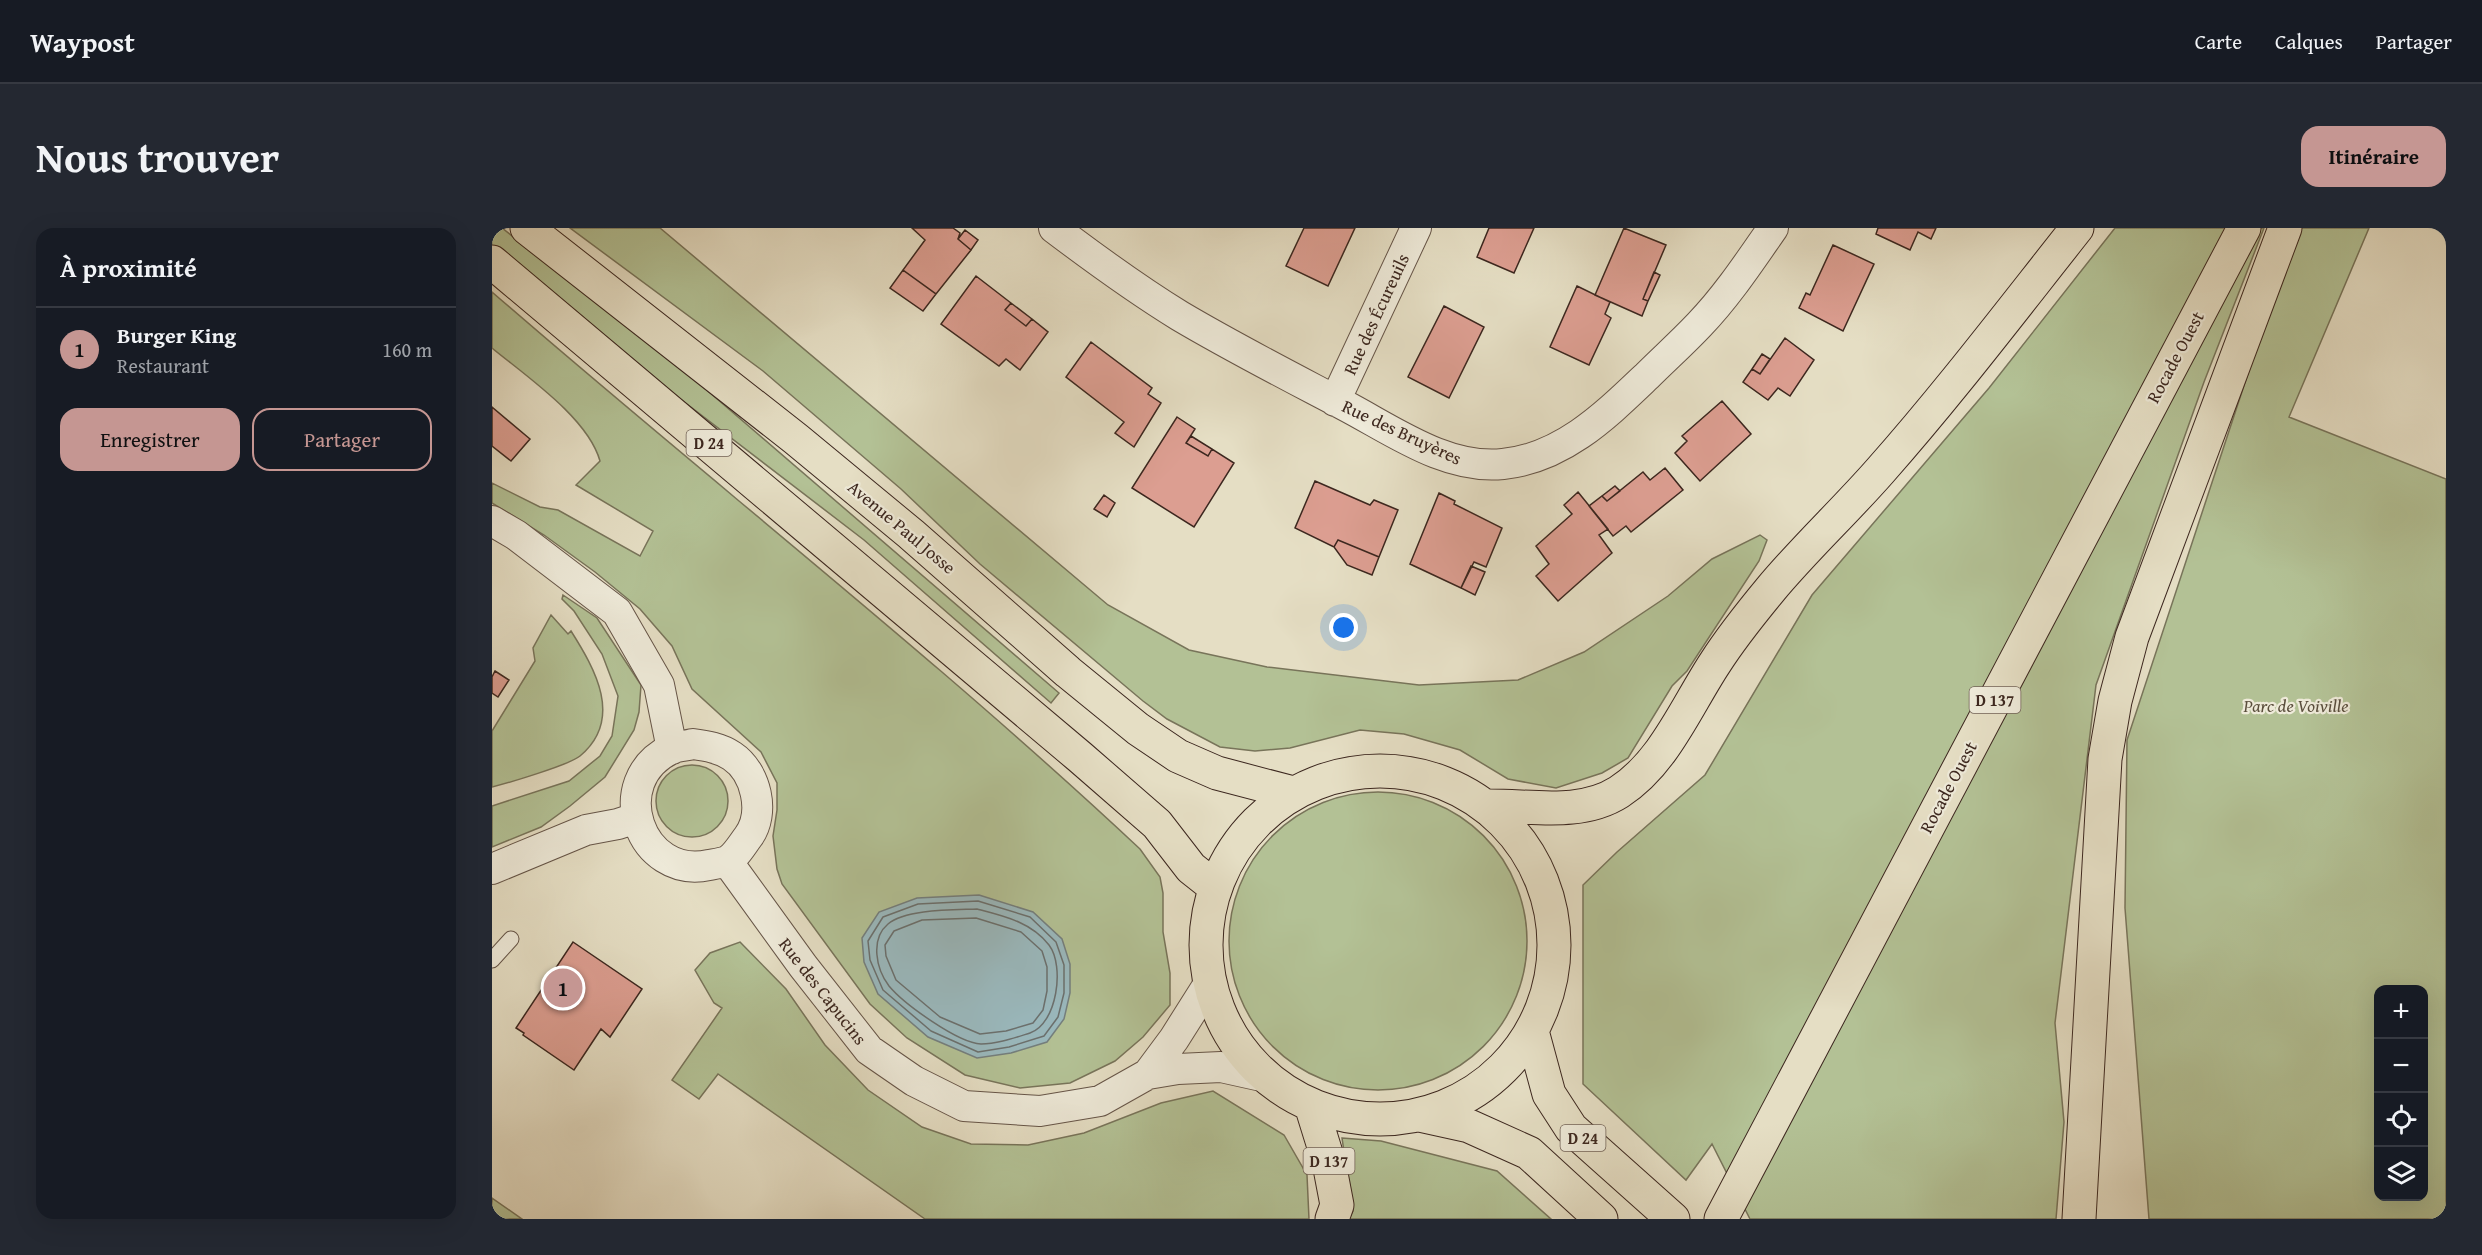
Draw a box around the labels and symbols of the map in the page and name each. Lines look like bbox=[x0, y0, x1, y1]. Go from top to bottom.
street label: Rue des Écureuils bbox=[1336, 249, 1416, 379]
street label: Rocade Ouest bbox=[2139, 306, 2211, 408]
street label: Rue des Bruyères bbox=[1338, 392, 1466, 472]
road number: D 24 bbox=[686, 430, 732, 456]
street label: Avenue Paul Josse bbox=[842, 474, 962, 580]
your location bbox=[1329, 613, 1358, 642]
road number: D 137 bbox=[1970, 687, 2020, 713]
park label: Parc de Voiville bbox=[2243, 692, 2348, 719]
street label: Rocade Ouest bbox=[1912, 736, 1984, 838]
street label: Rue des Capucins bbox=[772, 932, 874, 1050]
pin: 1 bbox=[544, 966, 582, 1011]
road number: D 24 bbox=[1560, 1125, 1606, 1151]
road number: D 137 bbox=[1304, 1148, 1354, 1174]

